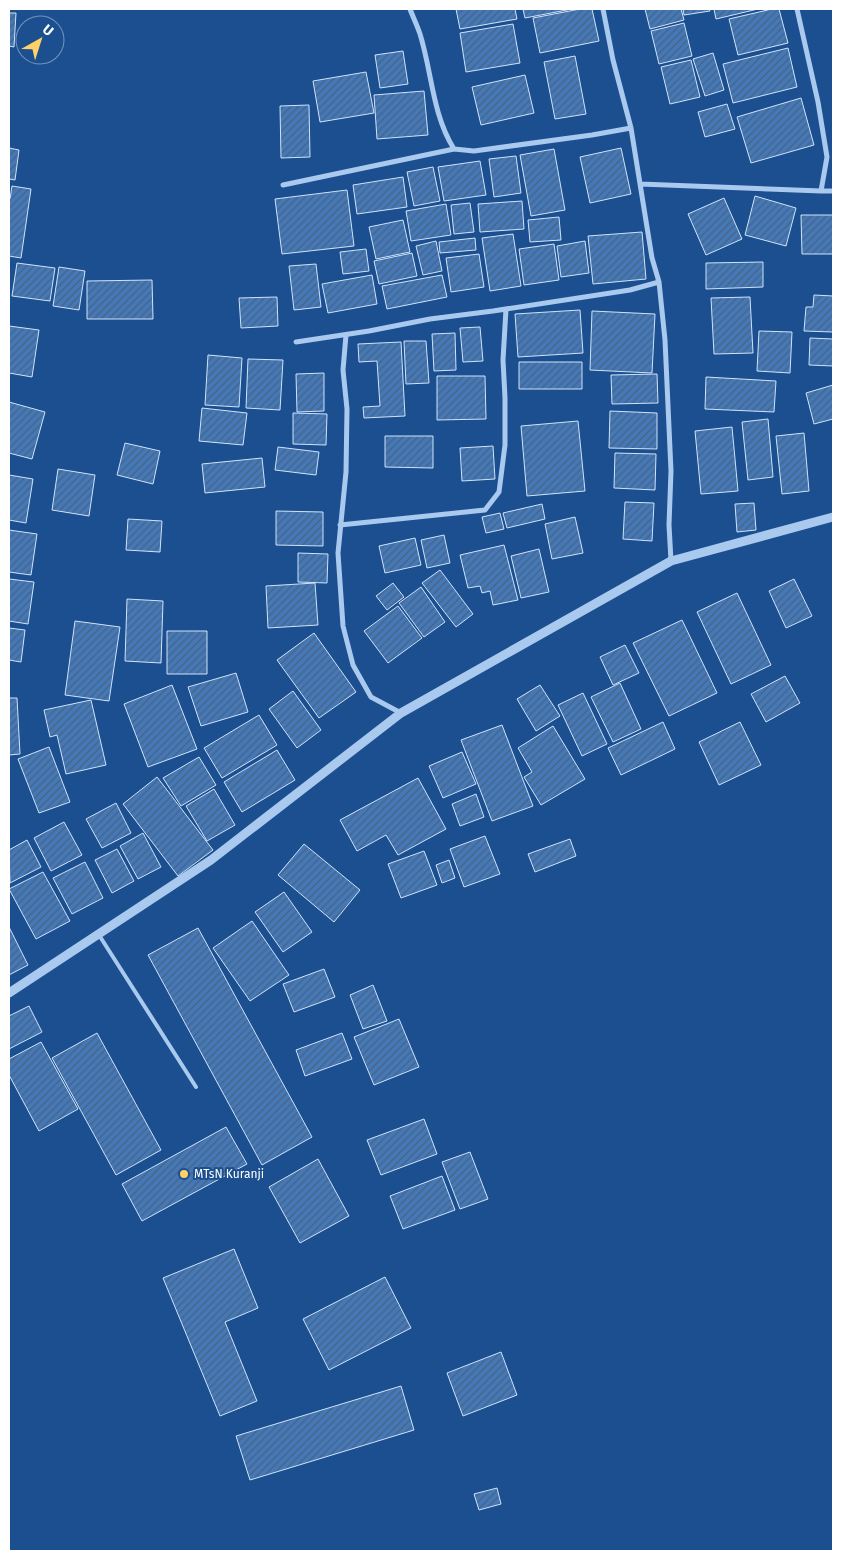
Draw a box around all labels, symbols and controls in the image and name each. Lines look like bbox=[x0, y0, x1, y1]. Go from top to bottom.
north arrow bbox=[15, 15, 65, 65]
text: U bbox=[39, 21, 57, 40]
place label: MTsN Kuranji bbox=[194, 1167, 264, 1181]
marker: MTsN Kuranji bbox=[178, 1168, 190, 1180]

